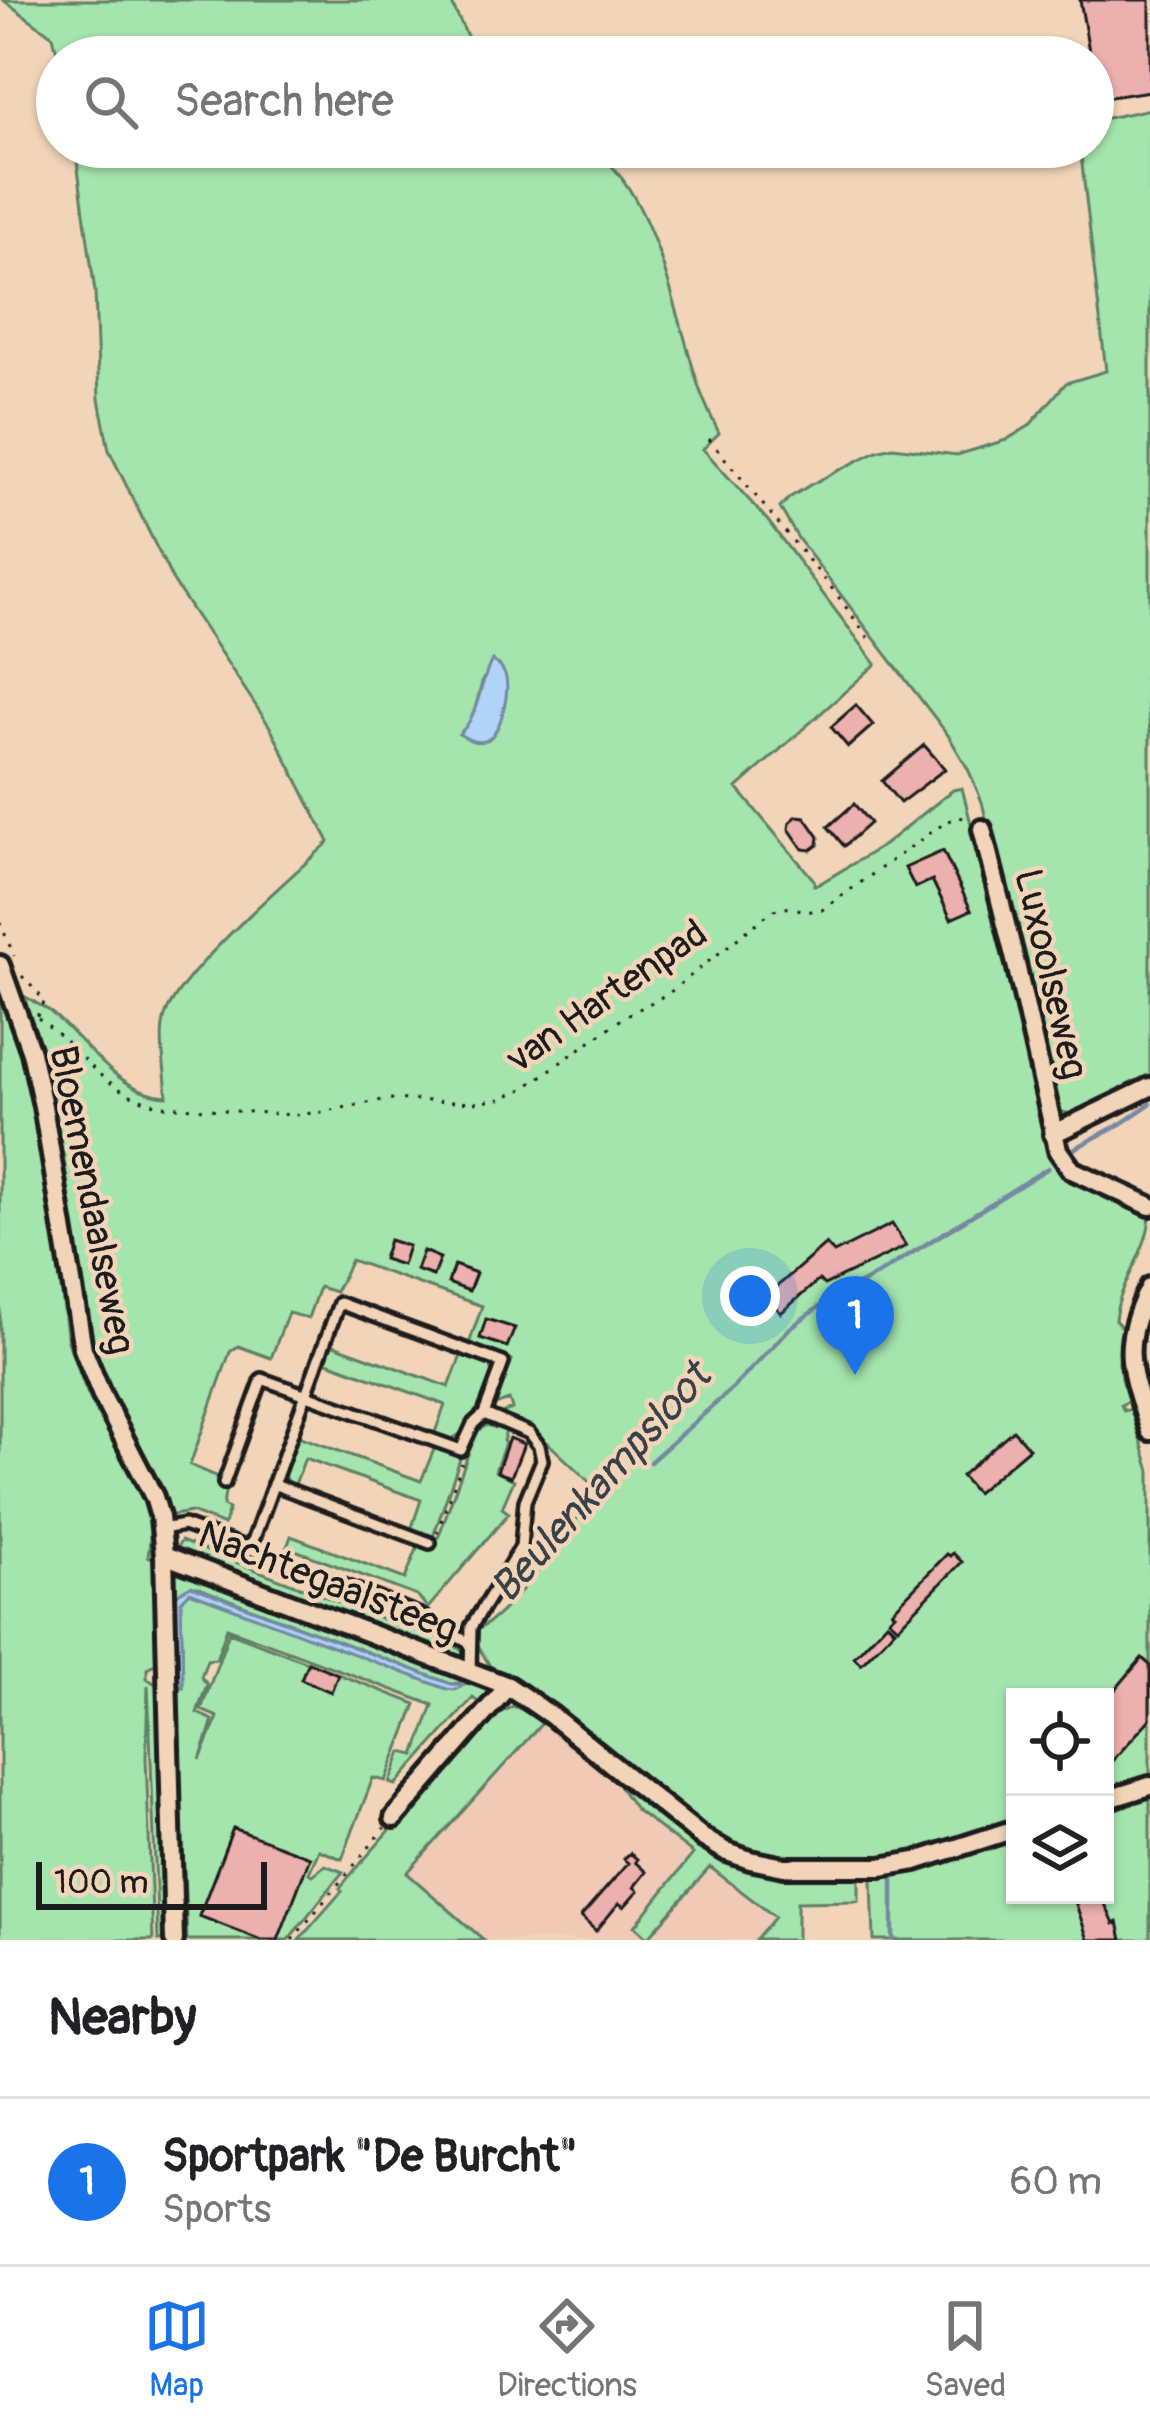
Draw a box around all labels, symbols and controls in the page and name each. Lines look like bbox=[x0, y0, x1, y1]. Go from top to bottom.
search box bbox=[36, 36, 1114, 168]
icon: search bbox=[78, 69, 144, 135]
text: Search here bbox=[174, 74, 394, 130]
street label: Luxoolseweg bbox=[1003, 864, 1099, 1084]
street label: van Hartenpad bbox=[496, 909, 717, 1084]
street label: Bloemendaalseweg bbox=[38, 1042, 146, 1358]
your location bbox=[720, 1266, 780, 1326]
pin: 1 bbox=[816, 1276, 894, 1375]
water label: Beulenkampsloot bbox=[480, 1350, 725, 1613]
street label: Nachtegaalsteeg bbox=[191, 1510, 465, 1654]
map controls bbox=[1006, 1688, 1114, 1904]
button: locate bbox=[1006, 1688, 1114, 1796]
button: layers bbox=[1006, 1796, 1114, 1904]
scale bar bbox=[36, 1856, 267, 1909]
text: 100 m bbox=[54, 1862, 148, 1903]
text: Nearby bbox=[48, 1986, 196, 2050]
text: Sportpark "De Burcht" bbox=[162, 2129, 578, 2185]
text: 1 bbox=[79, 2157, 95, 2206]
text: 60 m bbox=[1010, 2157, 1102, 2206]
text: Sports bbox=[162, 2185, 271, 2234]
tab: Map bbox=[144, 2293, 210, 2406]
tab: Directions bbox=[497, 2293, 637, 2406]
tab: Saved bbox=[924, 2293, 1006, 2406]

